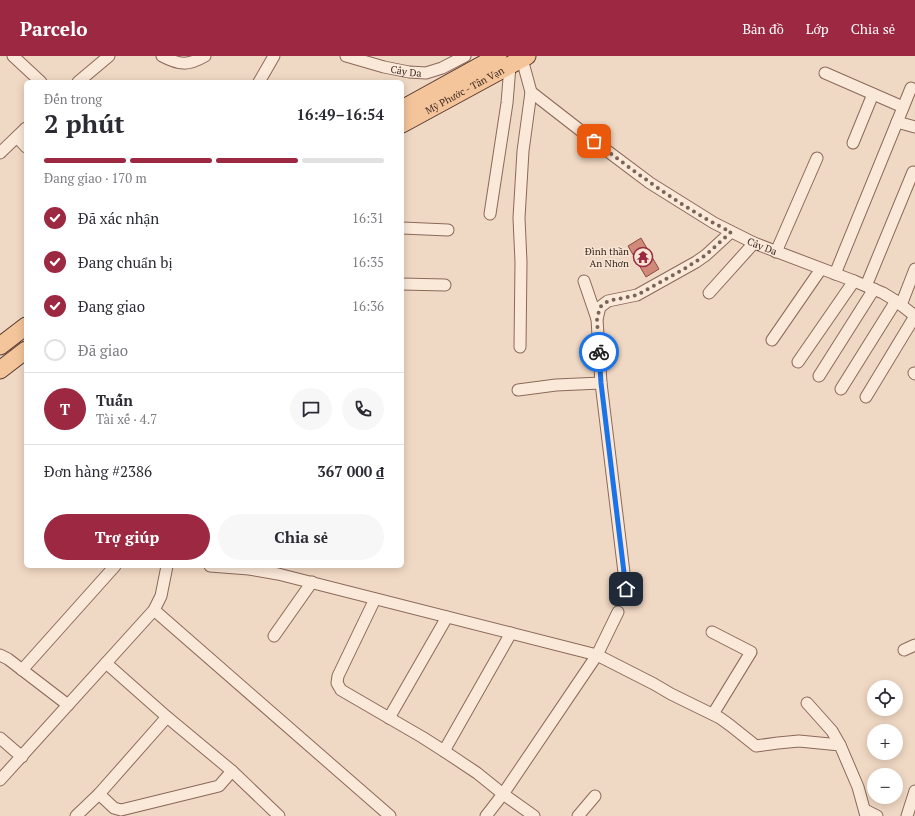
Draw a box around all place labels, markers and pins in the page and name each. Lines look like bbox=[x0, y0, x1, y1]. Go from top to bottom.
pin bbox=[577, 124, 611, 158]
place label: Đình thần An Nhơn bbox=[585, 245, 629, 270]
temple icon: Đình thần An Nhơn bbox=[632, 246, 654, 268]
pin bbox=[609, 572, 643, 606]

